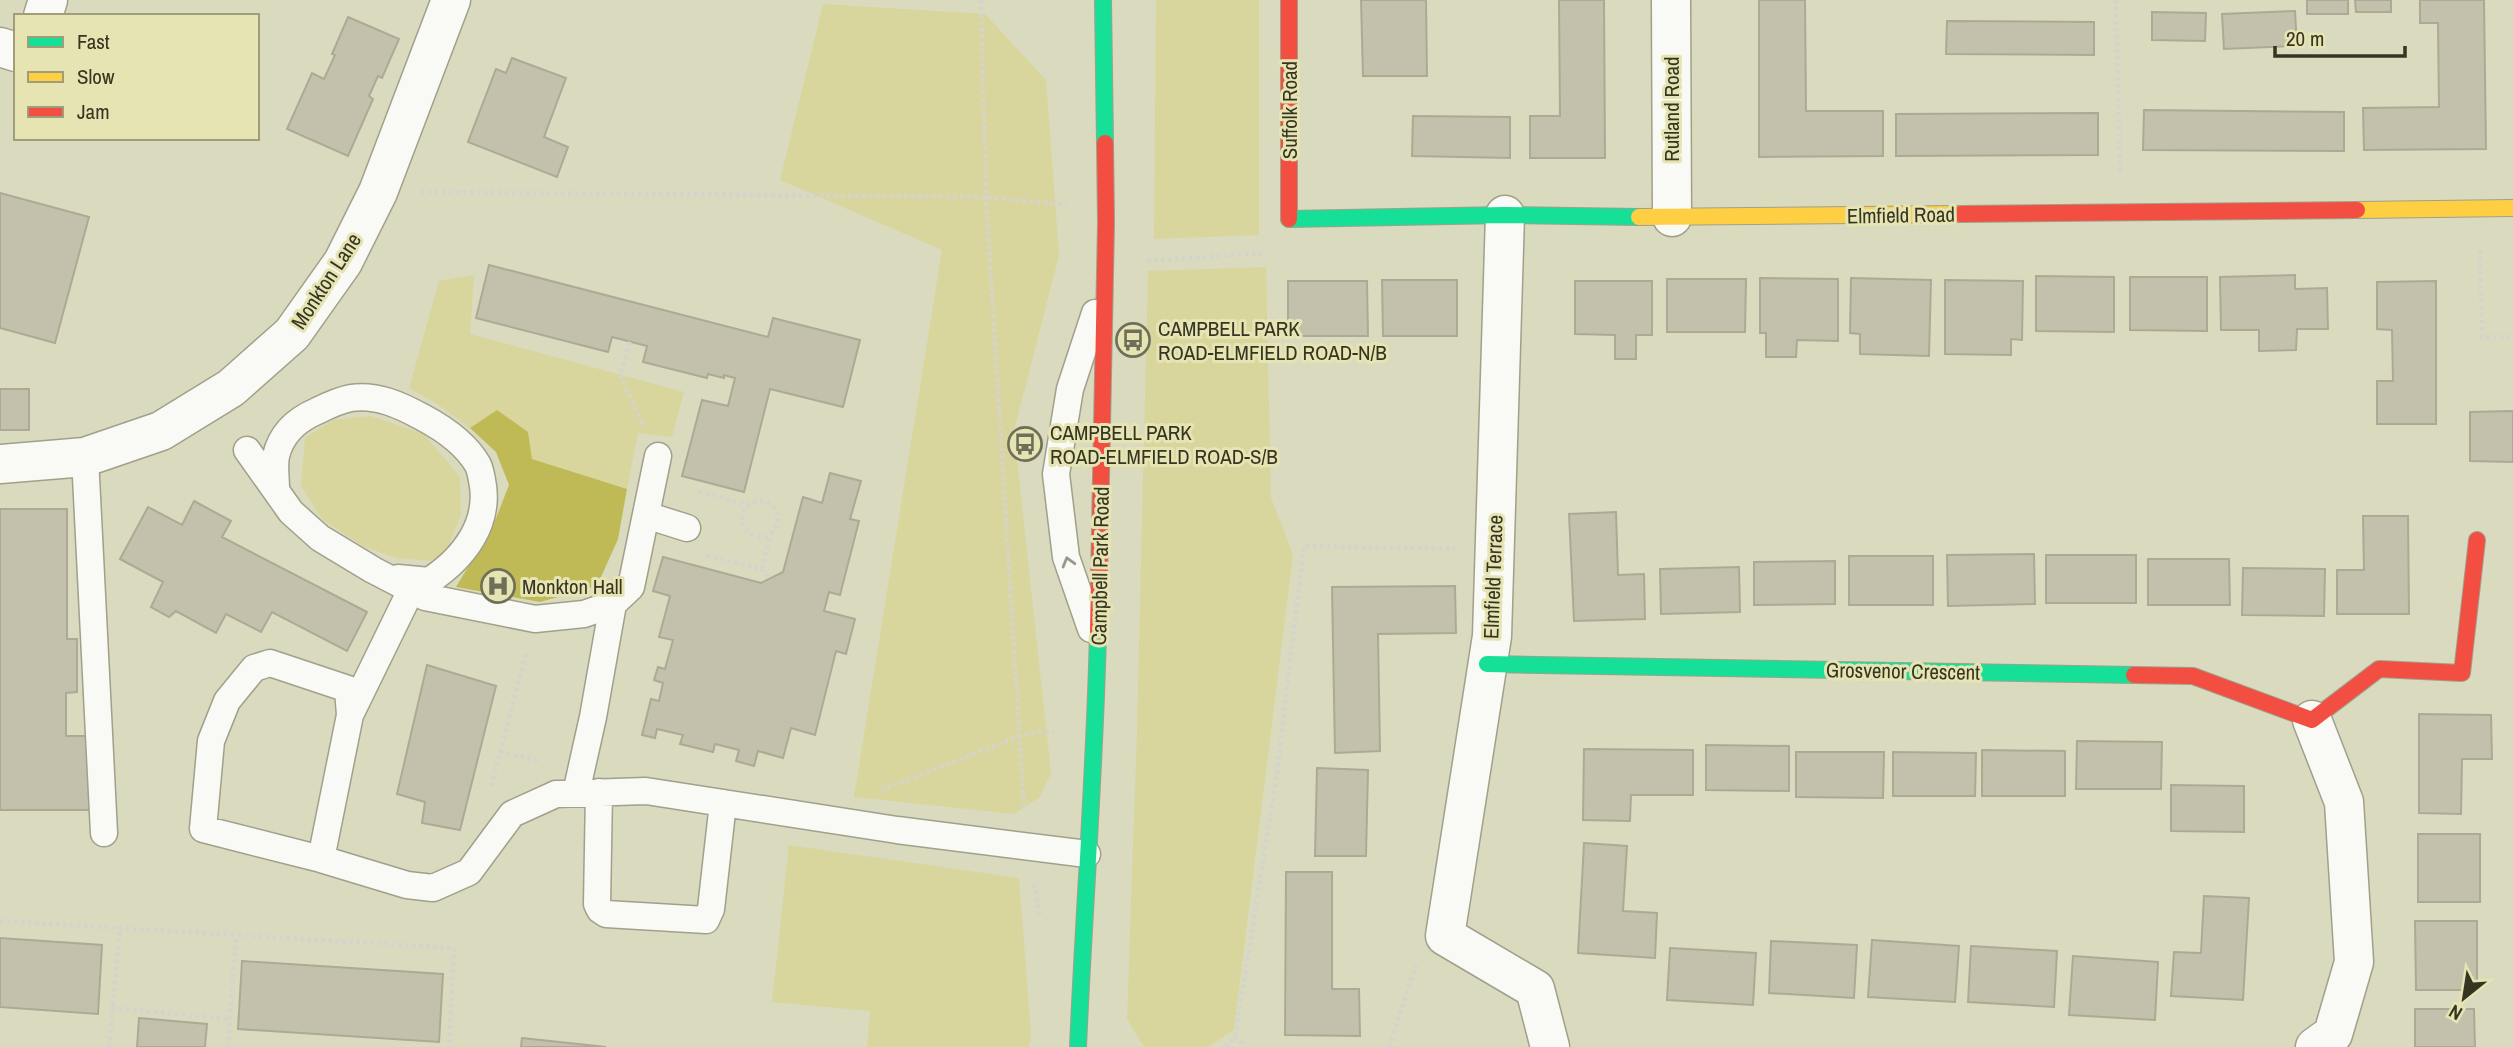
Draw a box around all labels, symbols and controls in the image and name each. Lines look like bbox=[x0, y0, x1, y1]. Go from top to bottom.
legend bbox=[14, 14, 259, 140]
scale bar bbox=[2275, 14, 2404, 58]
text: 20 m bbox=[2286, 24, 2324, 53]
text: Fast bbox=[77, 27, 110, 56]
street label: Rutland Road bbox=[1657, 56, 1686, 162]
street label: Suffolk Road bbox=[1275, 61, 1304, 159]
text: Slow bbox=[77, 62, 115, 91]
text: Jam bbox=[77, 97, 110, 126]
street label: Elmfield Road bbox=[1847, 200, 1955, 230]
street label: Monkton Lane bbox=[284, 227, 368, 335]
place label: CAMPBELL PARK ROAD-ELMFIELD ROAD-N/B bbox=[1158, 314, 1387, 367]
bus stop icon: CAMPBELL PARK ROAD-ELMFIELD ROAD-N/B bbox=[1114, 321, 1152, 359]
place label: CAMPBELL PARK ROAD-ELMFIELD ROAD-S/B bbox=[1050, 418, 1278, 471]
bus stop icon: CAMPBELL PARK ROAD-ELMFIELD ROAD-S/B bbox=[1006, 425, 1044, 463]
street label: Campbell Park Road bbox=[1084, 486, 1116, 646]
street label: Elmfield Terrace bbox=[1476, 514, 1510, 640]
one-way arrow bbox=[1062, 556, 1077, 568]
hospital icon: Monkton Hall bbox=[479, 567, 517, 605]
place label: Monkton Hall bbox=[522, 572, 623, 601]
street label: Grosvenor Crescent bbox=[1826, 655, 1980, 687]
north arrow bbox=[2429, 963, 2499, 1033]
text: N bbox=[2444, 999, 2467, 1027]

